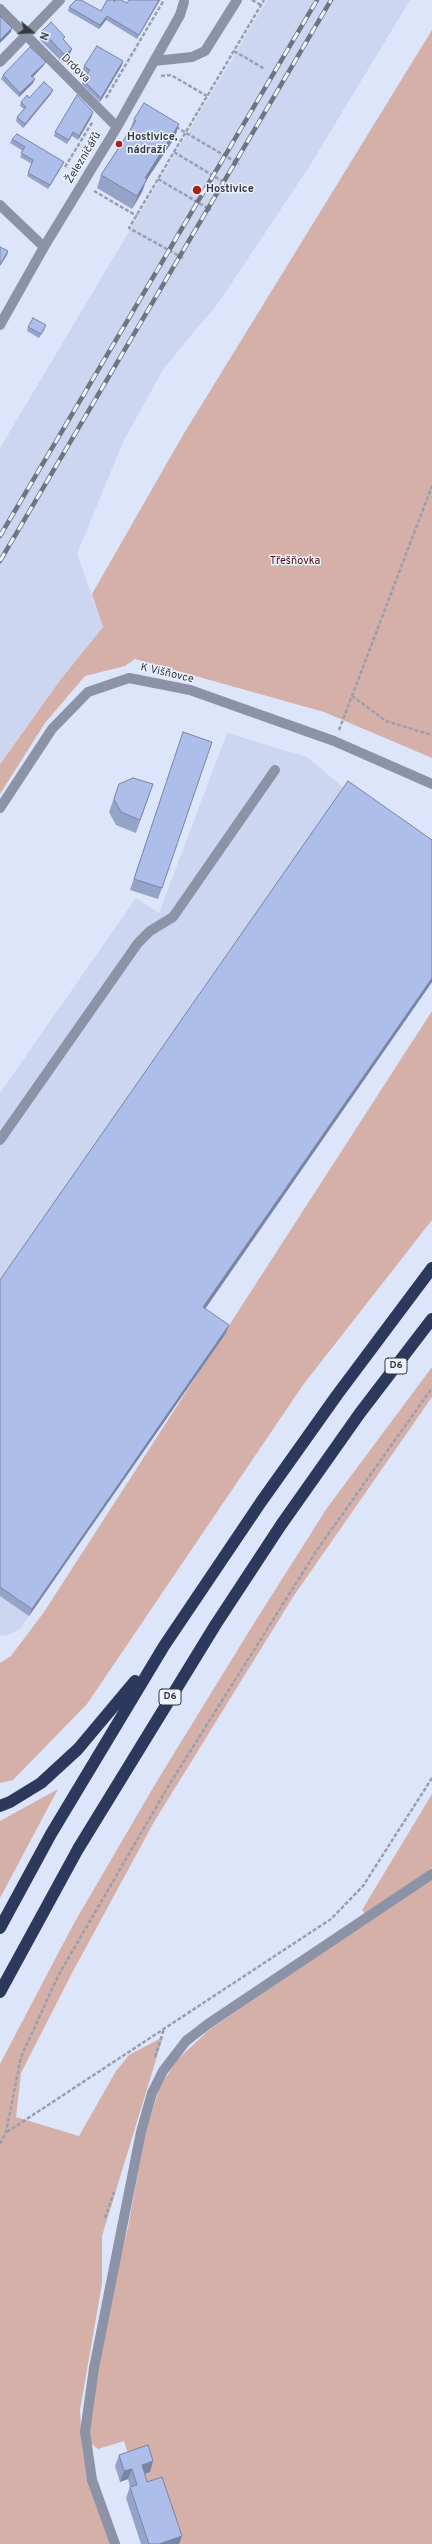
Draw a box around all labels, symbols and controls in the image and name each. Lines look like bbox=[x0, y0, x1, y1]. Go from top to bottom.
north arrow bbox=[12, 12, 52, 52]
text: N bbox=[35, 30, 51, 42]
street label: Drdova bbox=[58, 52, 92, 86]
street label: Železničářů bbox=[63, 130, 105, 186]
place label: Hostivice, nádraží bbox=[127, 131, 177, 157]
marker: Hostivice, nádraží bbox=[114, 139, 124, 149]
place label: Hostivice bbox=[206, 183, 254, 197]
marker: Hostivice bbox=[191, 184, 203, 196]
park label: Třešňovka bbox=[270, 555, 320, 569]
street label: K Višňovce bbox=[139, 661, 195, 687]
road number: D6 bbox=[385, 1358, 407, 1374]
road number: D6 bbox=[159, 1689, 181, 1705]

